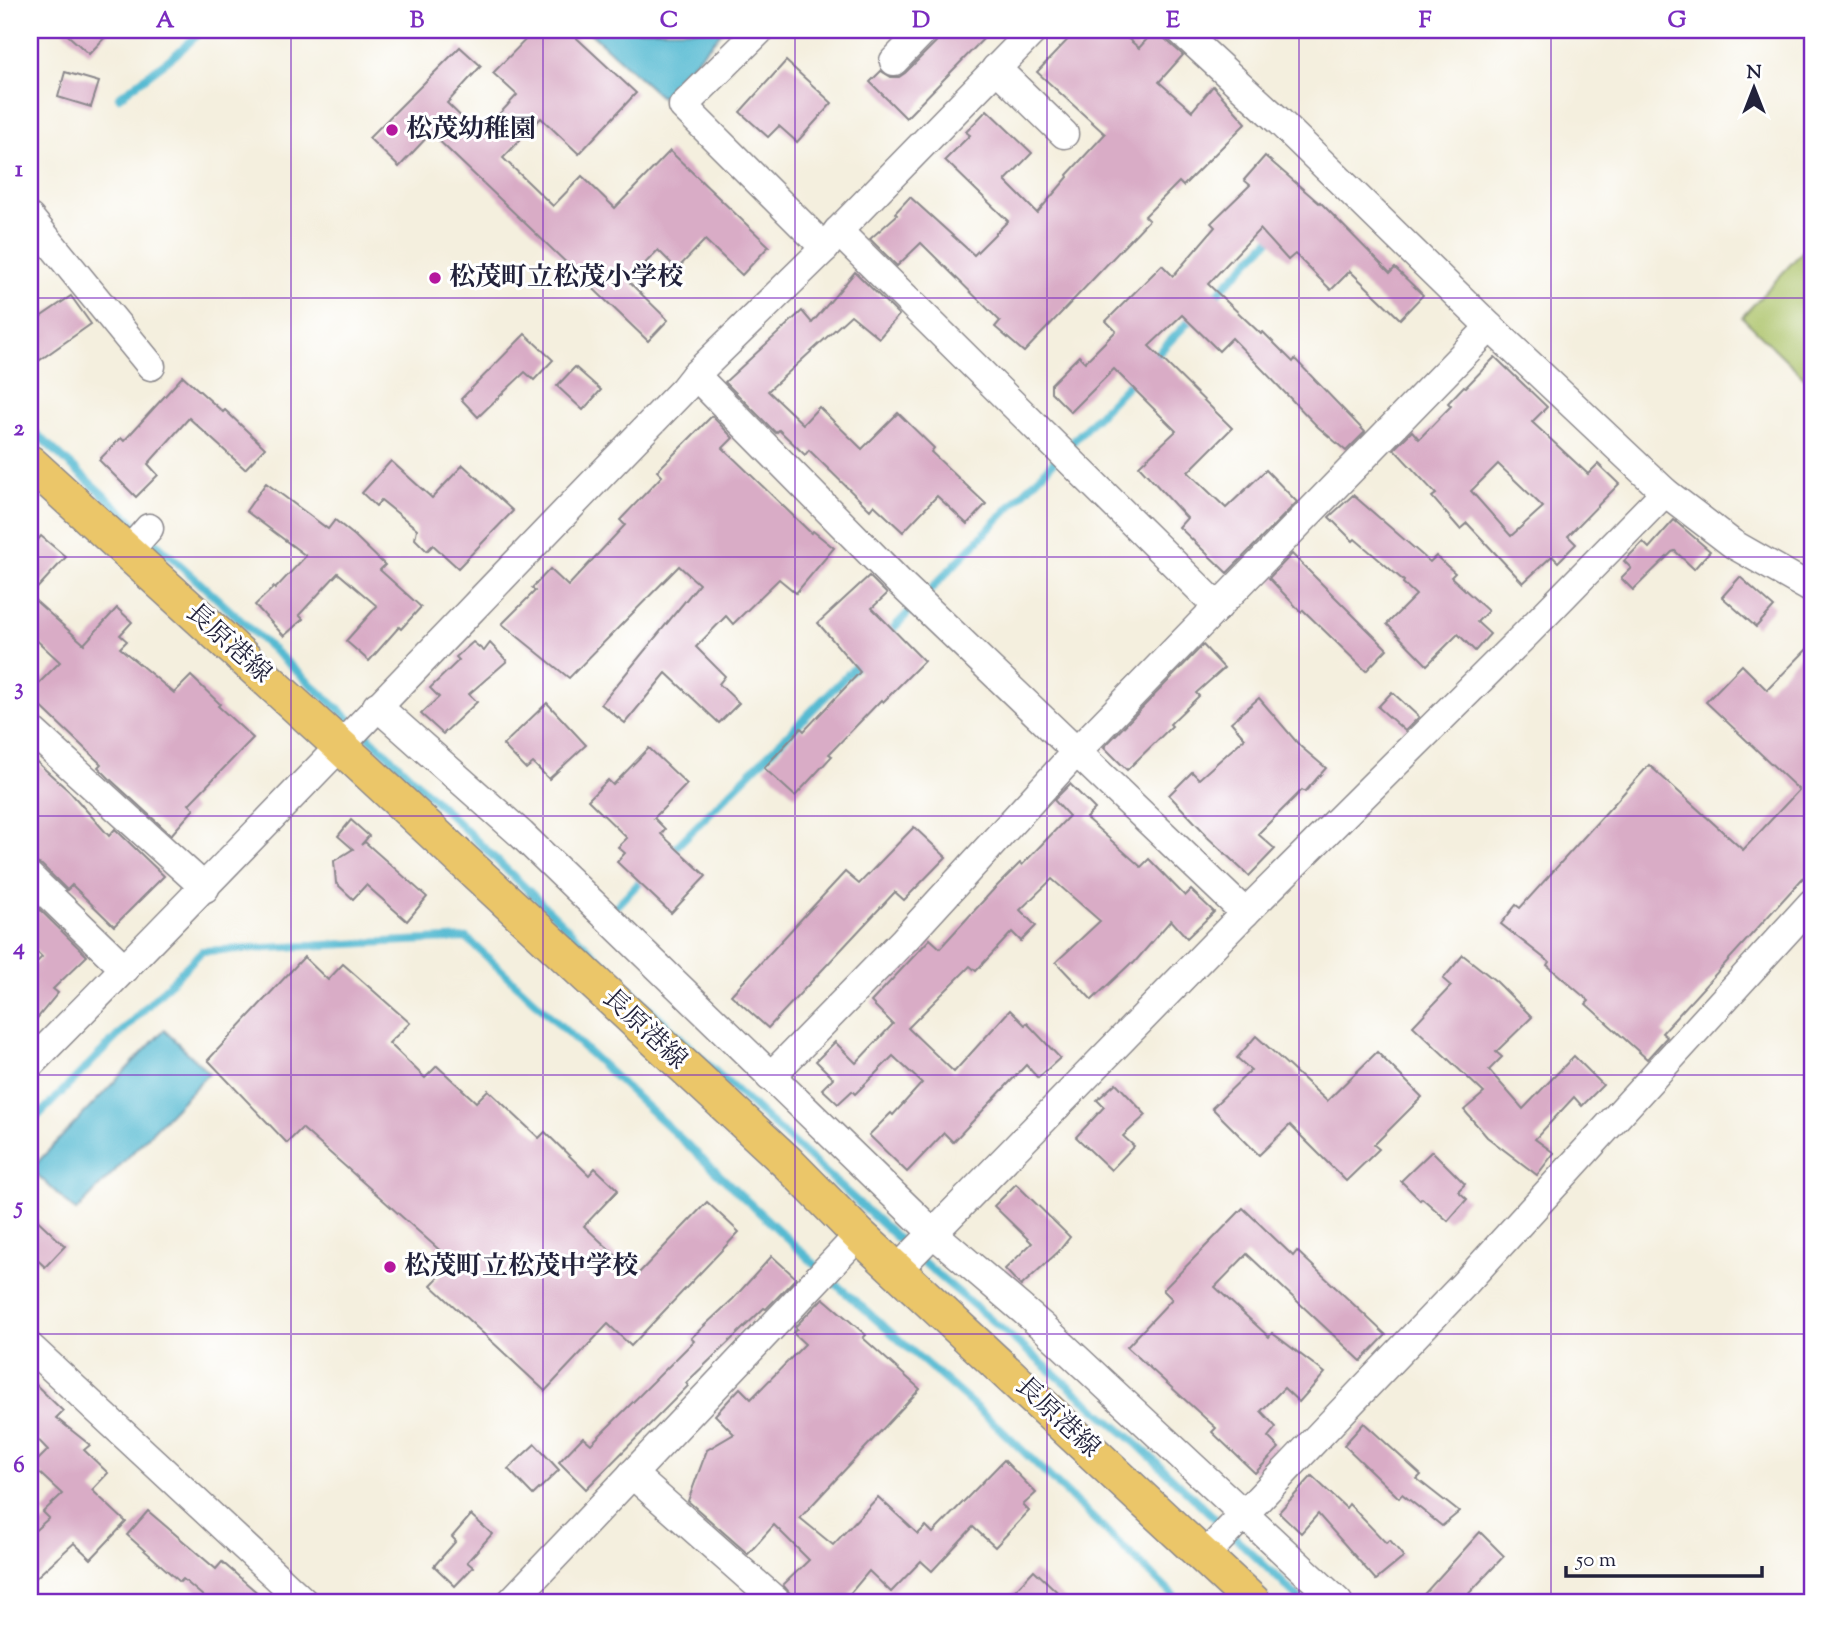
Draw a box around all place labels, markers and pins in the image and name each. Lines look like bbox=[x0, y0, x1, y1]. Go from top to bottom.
place label: 松茂幼稚園 bbox=[406, 112, 536, 149]
marker: 松茂幼稚園 bbox=[384, 122, 400, 138]
place label: 松茂町立松茂小学校 bbox=[449, 260, 683, 297]
marker: 松茂町立松茂小学校 bbox=[427, 270, 443, 286]
place label: 松茂町立松茂中学校 bbox=[404, 1249, 638, 1286]
marker: 松茂町立松茂中学校 bbox=[382, 1259, 398, 1275]

